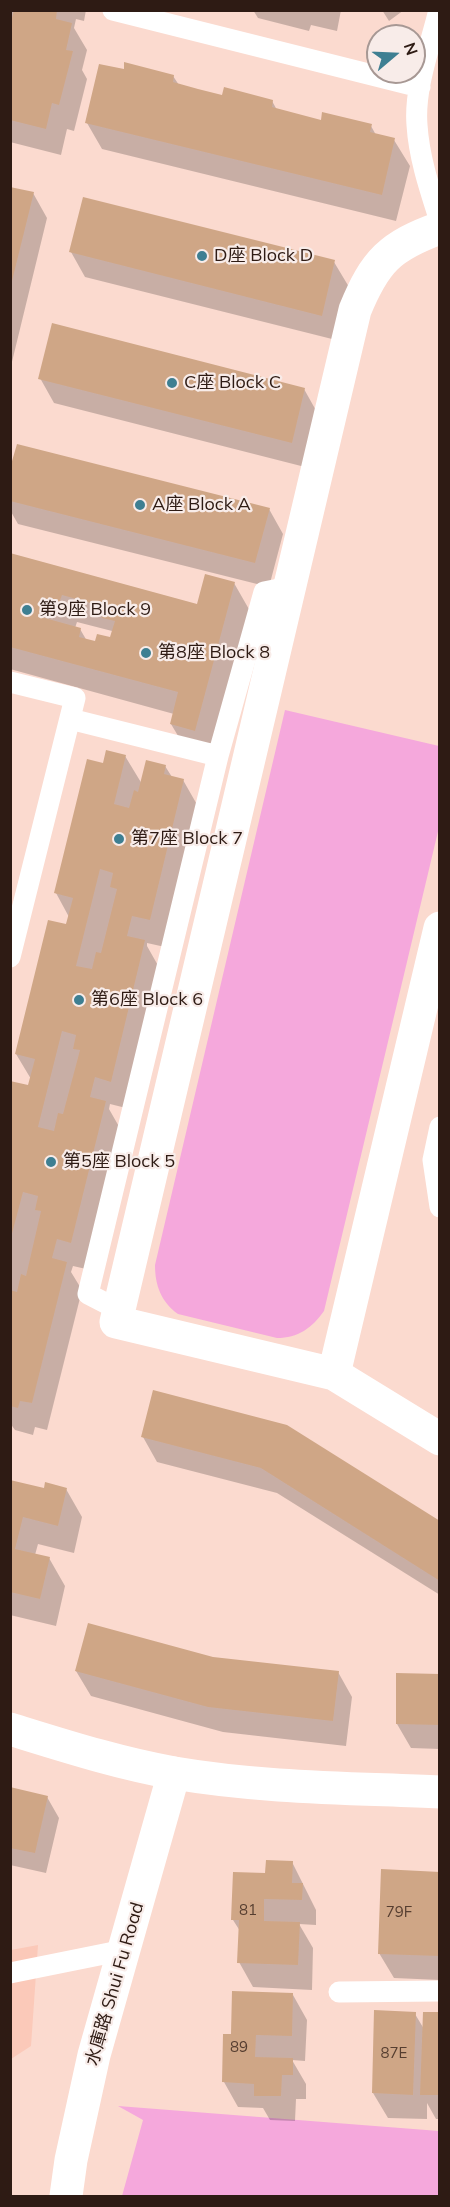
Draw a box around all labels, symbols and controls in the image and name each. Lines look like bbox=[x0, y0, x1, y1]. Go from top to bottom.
north arrow bbox=[366, 24, 426, 84]
text: N bbox=[400, 40, 423, 58]
place label: D座 Block D bbox=[214, 245, 313, 267]
marker: D座 Block D bbox=[195, 249, 209, 263]
place label: C座 Block C bbox=[184, 372, 281, 394]
marker: C座 Block C bbox=[165, 376, 179, 390]
place label: A座 Block A bbox=[152, 494, 251, 516]
marker: A座 Block A bbox=[133, 498, 147, 512]
place label: 第9座 Block 9 bbox=[39, 599, 151, 621]
marker: 第9座 Block 9 bbox=[20, 603, 34, 617]
place label: 第8座 Block 8 bbox=[158, 642, 270, 664]
marker: 第8座 Block 8 bbox=[139, 646, 153, 660]
place label: 第7座 Block 7 bbox=[131, 828, 243, 850]
marker: 第7座 Block 7 bbox=[112, 832, 126, 846]
place label: 第6座 Block 6 bbox=[91, 989, 203, 1011]
marker: 第6座 Block 6 bbox=[72, 993, 86, 1007]
place label: 第5座 Block 5 bbox=[63, 1151, 175, 1173]
marker: 第5座 Block 5 bbox=[44, 1155, 58, 1169]
street label: 水庫路 Shui Fu Road bbox=[81, 1900, 149, 2068]
house number: 81 bbox=[239, 1901, 257, 1919]
house number: 79F bbox=[386, 1903, 412, 1921]
house number: 89 bbox=[230, 2038, 248, 2056]
house number: 87E bbox=[381, 2044, 407, 2062]

